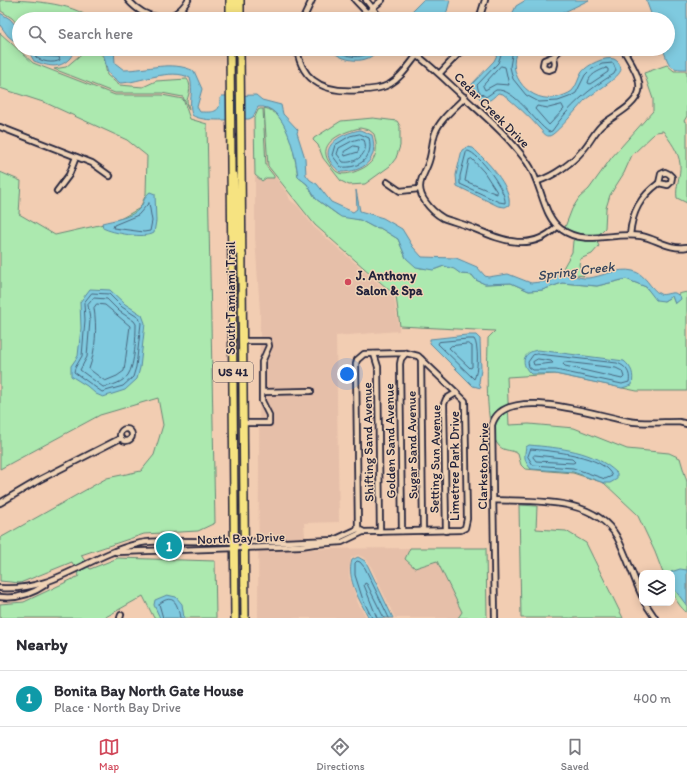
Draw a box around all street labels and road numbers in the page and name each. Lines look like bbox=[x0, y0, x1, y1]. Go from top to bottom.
street label: Cedar Creek Drive bbox=[451, 69, 533, 151]
street label: South Tamiami Trail bbox=[223, 241, 238, 355]
road number: US 41 bbox=[213, 362, 253, 382]
street label: Shifting Sand Avenue bbox=[359, 382, 377, 502]
street label: Golden Sand Avenue bbox=[381, 383, 399, 499]
street label: Sugar Sand Avenue bbox=[404, 391, 420, 499]
street label: Setting Sun Avenue bbox=[427, 405, 443, 513]
street label: Limetree Park Drive bbox=[447, 411, 462, 521]
street label: Clarkston Drive bbox=[475, 422, 491, 510]
street label: North Bay Drive bbox=[197, 529, 285, 547]

